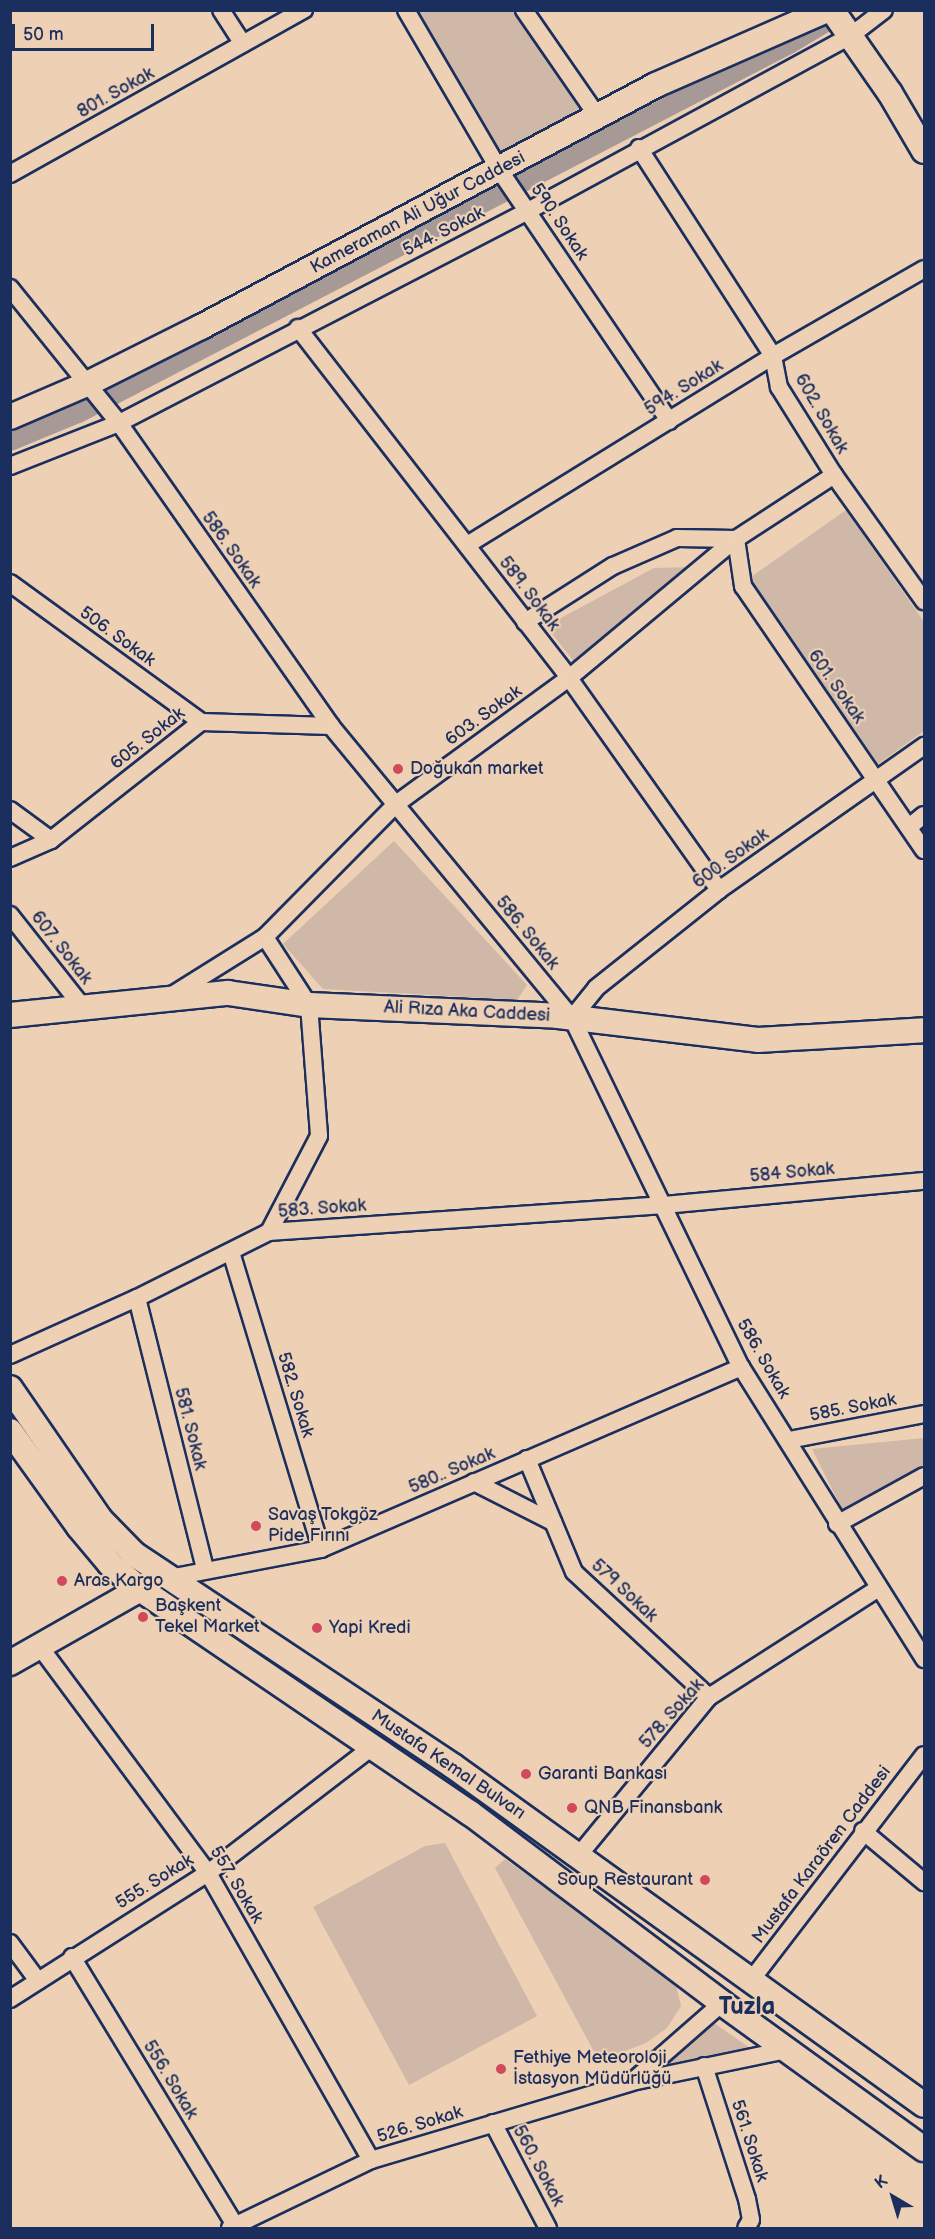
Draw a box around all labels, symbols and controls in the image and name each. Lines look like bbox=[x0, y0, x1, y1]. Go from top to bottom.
scale bar bbox=[15, 12, 158, 50]
text: 50 m bbox=[23, 24, 64, 45]
street label: 801. Sokak bbox=[74, 63, 158, 123]
street label: Kameraman Ali Uğur Caddesi bbox=[307, 147, 529, 279]
street label: 590. Sokak bbox=[525, 179, 593, 265]
street label: 544. Sokak bbox=[399, 202, 489, 262]
street label: 594. Sokak bbox=[641, 355, 727, 421]
street label: 602. Sokak bbox=[789, 370, 853, 458]
street label: 586. Sokak bbox=[197, 507, 265, 593]
street label: 589. Sokak bbox=[494, 552, 564, 636]
street label: 506. Sokak bbox=[75, 602, 159, 672]
street label: 601. Sokak bbox=[803, 646, 869, 728]
street label: 603. Sokak bbox=[441, 681, 527, 751]
street label: 605. Sokak bbox=[106, 703, 190, 775]
place label: Doğukan market bbox=[410, 758, 544, 780]
marker: Doğukan market bbox=[391, 762, 405, 776]
street label: 600. Sokak bbox=[689, 824, 773, 894]
street label: 586. Sokak bbox=[491, 892, 563, 974]
street label: 607. Sokak bbox=[26, 907, 96, 989]
street label: Ali Rıza Aka Caddesi bbox=[383, 997, 551, 1027]
street label: 584 Sokak bbox=[749, 1159, 835, 1187]
street label: 583. Sokak bbox=[277, 1195, 367, 1223]
street label: 586. Sokak bbox=[731, 1315, 795, 1403]
street label: 582. Sokak bbox=[272, 1350, 318, 1440]
street label: 581. Sokak bbox=[169, 1385, 211, 1473]
street label: 585. Sokak bbox=[808, 1389, 898, 1427]
street label: 580.. Sokak bbox=[405, 1443, 499, 1499]
place label: Savaş Tokgöz Pide Fırını bbox=[268, 1505, 378, 1547]
marker: Savaş Tokgöz Pide Fırını bbox=[249, 1519, 263, 1533]
street label: 579 Sokak bbox=[586, 1555, 662, 1627]
place label: Aras Kargo bbox=[74, 1570, 163, 1592]
marker: Aras Kargo bbox=[55, 1574, 69, 1588]
place label: Başkent Tekel Market bbox=[155, 1596, 260, 1638]
marker: Başkent Tekel Market bbox=[136, 1610, 150, 1624]
place label: Yapi Kredi bbox=[329, 1617, 411, 1639]
marker: Yapi Kredi bbox=[310, 1621, 324, 1635]
street label: 578. Sokak bbox=[635, 1675, 709, 1753]
street label: Mustafa Kemal Bulvarı bbox=[367, 1705, 529, 1825]
street label: Mustafa Karaören Caddesi bbox=[748, 1762, 896, 1948]
place label: Garanti Bankası bbox=[538, 1763, 667, 1785]
marker: Garanti Bankası bbox=[519, 1767, 533, 1781]
place label: QNB Finansbank bbox=[584, 1797, 722, 1819]
marker: QNB Finansbank bbox=[565, 1801, 579, 1815]
street label: 557. Sokak bbox=[204, 1842, 268, 1928]
street label: 555. Sokak bbox=[112, 1850, 198, 1914]
place label: Soup Restaurant bbox=[557, 1869, 693, 1891]
marker: Soup Restaurant bbox=[698, 1873, 712, 1887]
district label: Tuzla bbox=[719, 1993, 775, 2021]
street label: 556. Sokak bbox=[138, 2036, 202, 2124]
place label: Fethiye Meteoroloji İstasyon Müdürlüğü bbox=[513, 2048, 671, 2090]
marker: Fethiye Meteoroloji İstasyon Müdürlüğü bbox=[494, 2062, 508, 2076]
street label: 561. Sokak bbox=[726, 2097, 772, 2185]
street label: 526. Sokak bbox=[374, 2102, 466, 2148]
street label: 560. Sokak bbox=[508, 2122, 568, 2210]
north arrow bbox=[863, 2167, 923, 2227]
text: K bbox=[871, 2172, 892, 2193]

